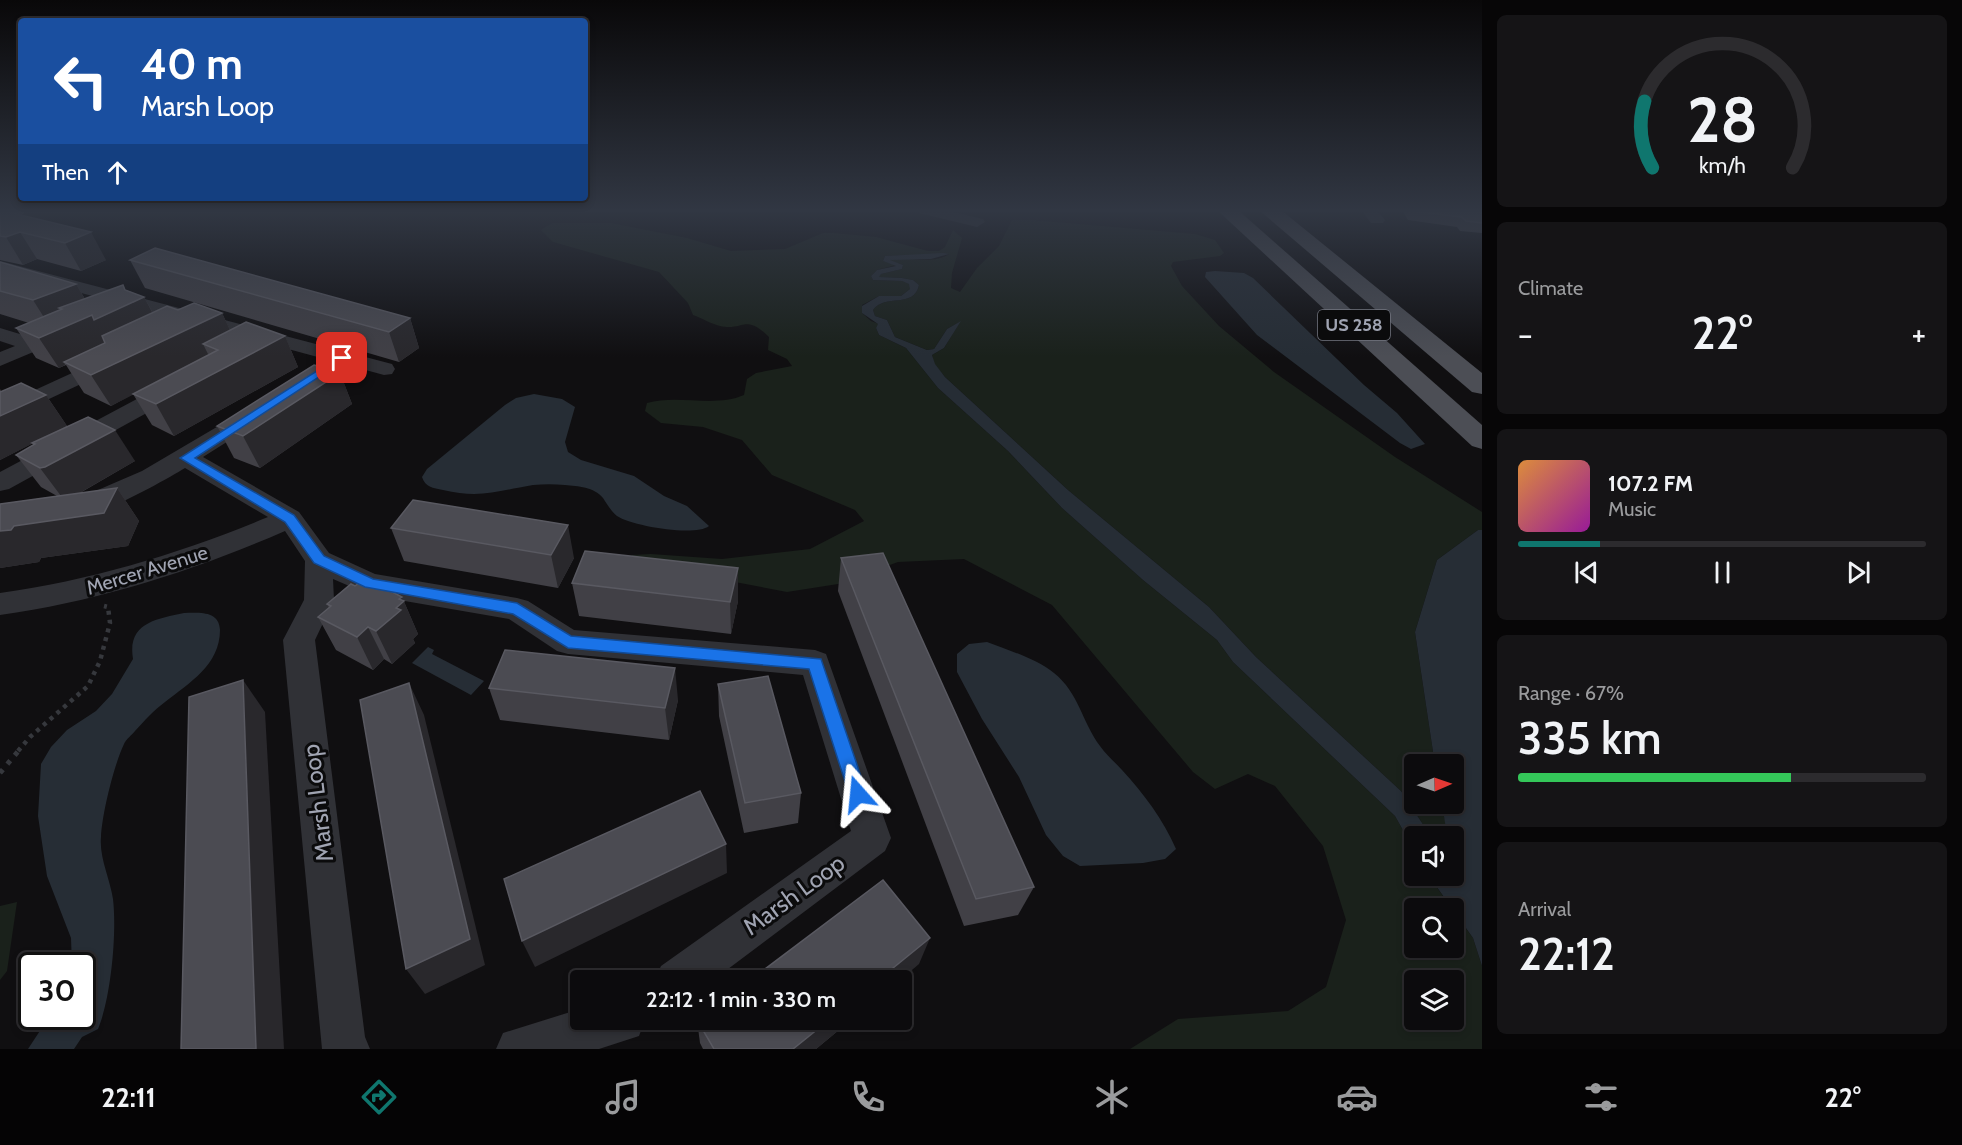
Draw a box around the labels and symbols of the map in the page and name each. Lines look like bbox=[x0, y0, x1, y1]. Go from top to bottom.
road number: US 258 bbox=[1318, 310, 1390, 340]
pin bbox=[316, 332, 367, 383]
street label: Mercer Avenue bbox=[83, 540, 211, 600]
street label: Marsh Loop bbox=[296, 743, 339, 864]
north arrow bbox=[1404, 754, 1464, 814]
position arrow bbox=[826, 762, 890, 826]
street label: Marsh Loop bbox=[737, 848, 850, 941]
speed limit sign: 30 bbox=[18, 952, 96, 1030]

